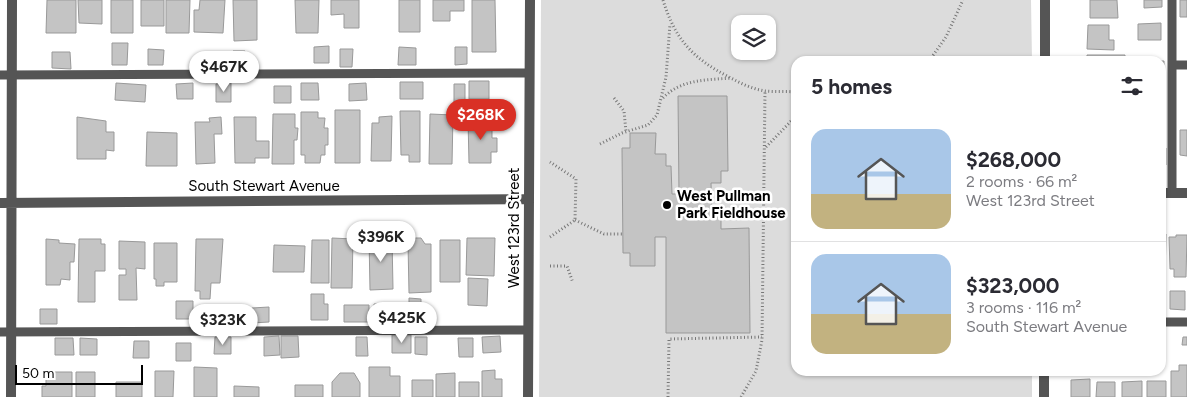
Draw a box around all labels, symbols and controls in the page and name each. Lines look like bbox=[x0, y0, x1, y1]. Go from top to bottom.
map controls bbox=[731, 15, 776, 60]
button: layers bbox=[731, 15, 776, 60]
pin: $467K bbox=[189, 51, 259, 93]
text: $467K bbox=[200, 57, 248, 76]
icon: filters bbox=[1118, 72, 1146, 100]
text: 5 homes bbox=[811, 74, 892, 99]
pin: $268K bbox=[446, 98, 516, 141]
text: $268K bbox=[457, 105, 505, 124]
text: $268,000 bbox=[966, 147, 1061, 172]
icon: home bbox=[851, 149, 911, 209]
street label: West 123rd Street bbox=[505, 167, 523, 288]
text: 2 rooms · 66 m² bbox=[966, 172, 1077, 191]
street label: South Stewart Avenue bbox=[188, 177, 340, 195]
place label: West Pullman Park Fieldhouse bbox=[677, 187, 786, 222]
text: West 123rd Street bbox=[966, 191, 1095, 210]
marker: West Pullman Park Fieldhouse bbox=[661, 199, 673, 211]
pin: $396K bbox=[346, 220, 416, 263]
text: $396K bbox=[358, 227, 404, 246]
text: $323,000 bbox=[966, 273, 1059, 298]
icon: home bbox=[851, 274, 911, 334]
text: 3 rooms · 116 m² bbox=[966, 298, 1081, 317]
pin: $425K bbox=[367, 302, 437, 344]
pin: $323K bbox=[188, 304, 258, 346]
text: $425K bbox=[378, 308, 426, 327]
text: $323K bbox=[200, 310, 246, 329]
text: South Stewart Avenue bbox=[966, 317, 1127, 336]
scale bar bbox=[15, 362, 142, 385]
text: 50 m bbox=[22, 365, 54, 382]

